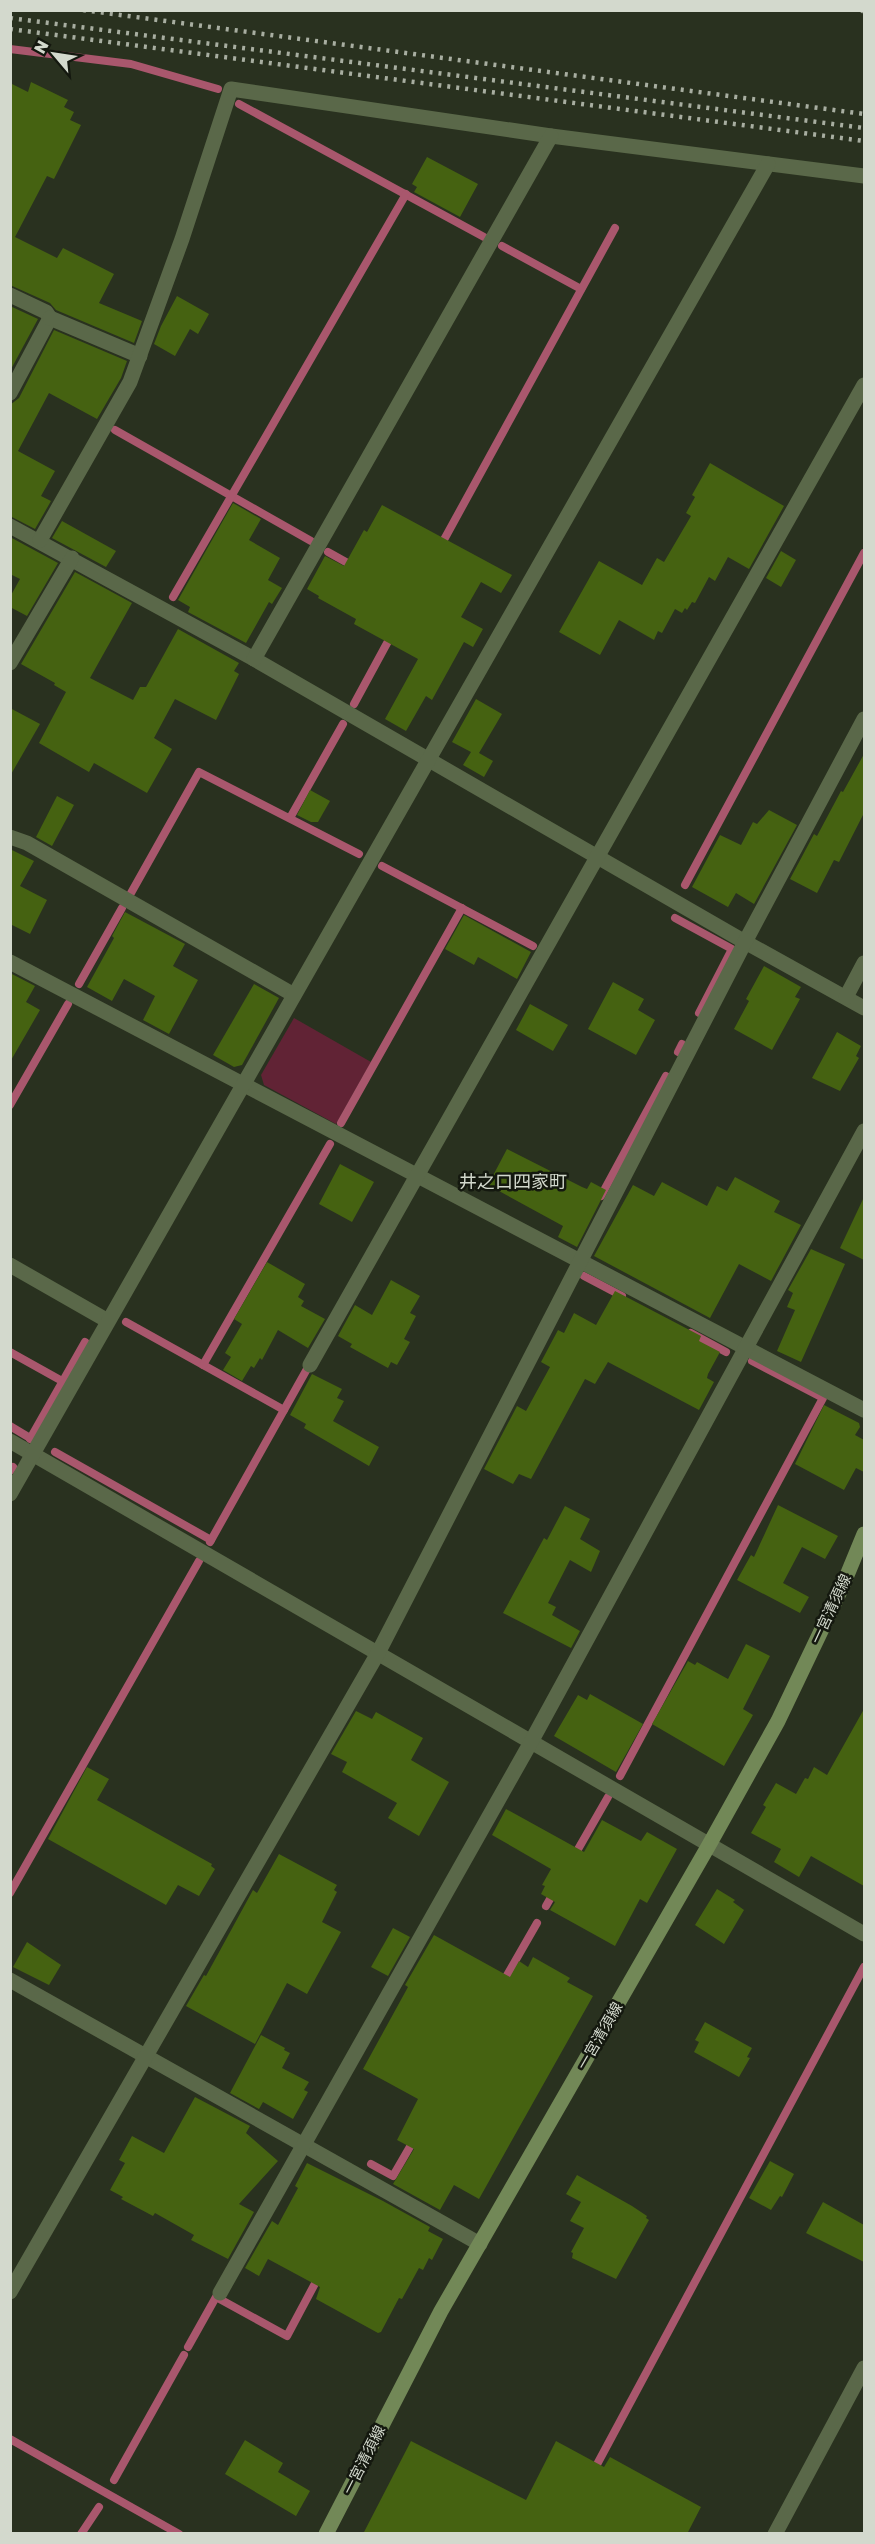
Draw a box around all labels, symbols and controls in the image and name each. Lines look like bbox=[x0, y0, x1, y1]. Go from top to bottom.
north arrow bbox=[24, 24, 84, 84]
text: N bbox=[29, 37, 53, 57]
district label: 井之口四家町 bbox=[459, 1170, 567, 1192]
street label: 一宮清須線 bbox=[806, 1571, 854, 1646]
street label: 一宮清須線 bbox=[573, 1999, 626, 2072]
street label: 一宮清須線 bbox=[338, 2422, 388, 2497]

